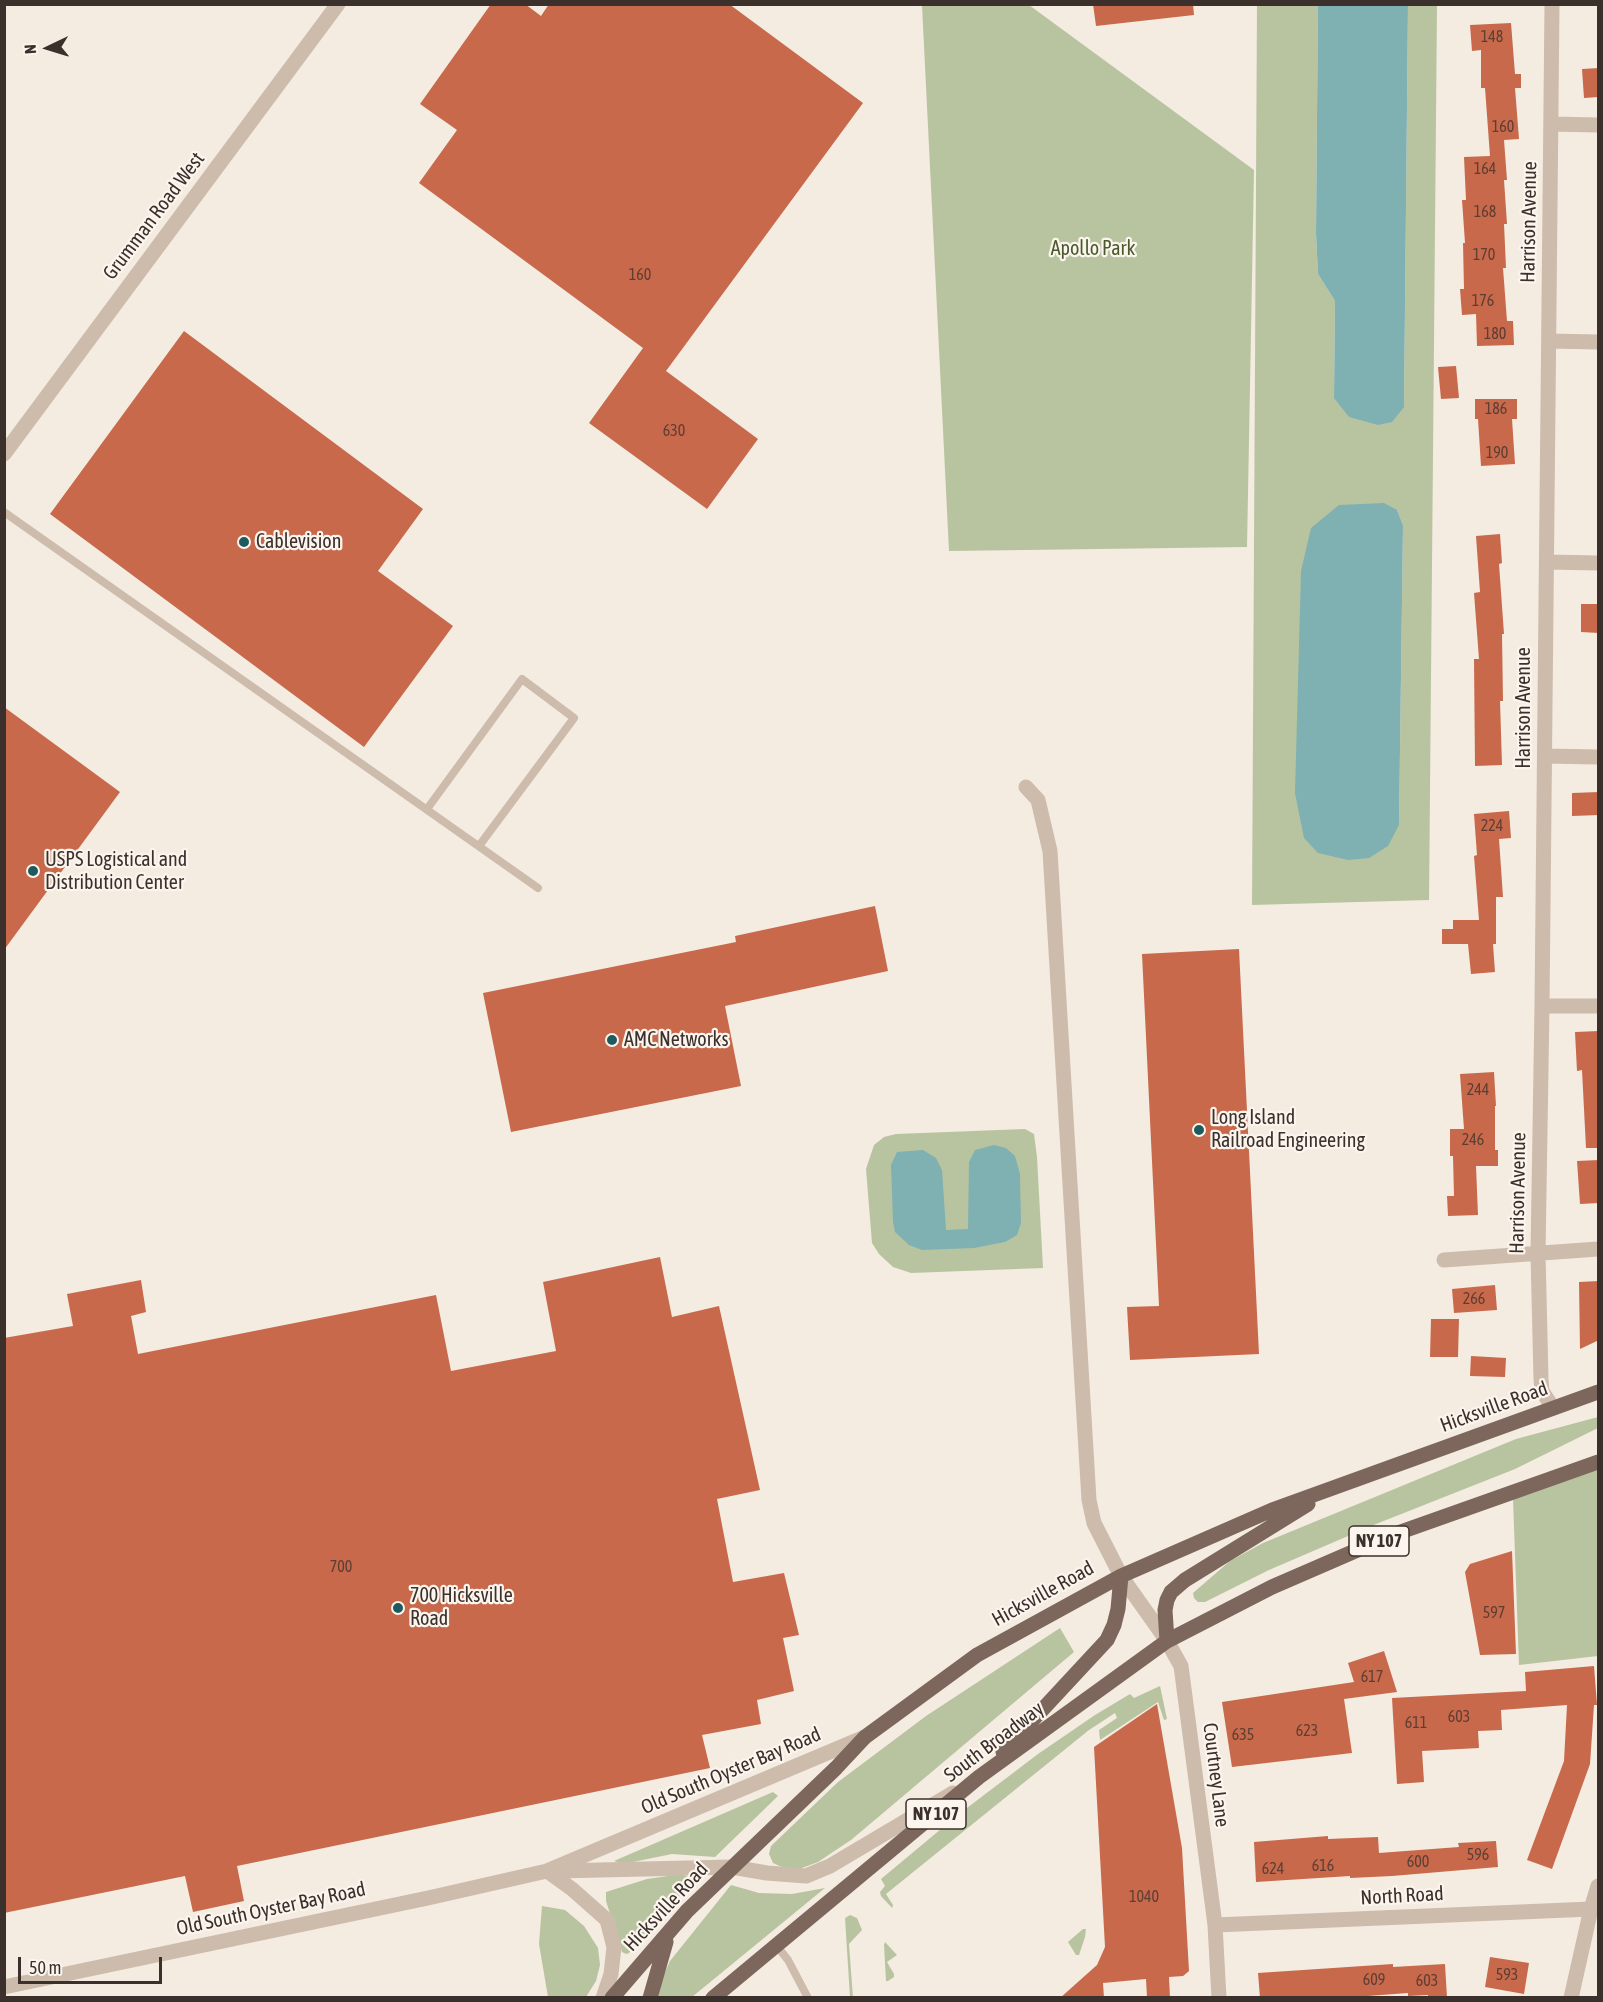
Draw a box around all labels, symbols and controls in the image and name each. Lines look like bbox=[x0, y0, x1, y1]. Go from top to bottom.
north arrow bbox=[18, 18, 78, 78]
house number: 148 bbox=[1481, 27, 1503, 47]
text: N bbox=[21, 44, 39, 55]
house number: 160 bbox=[1492, 117, 1514, 137]
street label: Grumman Road West bbox=[98, 148, 210, 284]
house number: 164 bbox=[1474, 159, 1496, 179]
street label: Harrison Avenue bbox=[1516, 161, 1542, 283]
house number: 168 bbox=[1474, 202, 1496, 222]
park label: Apollo Park bbox=[1051, 237, 1135, 261]
house number: 170 bbox=[1473, 245, 1495, 265]
house number: 160 bbox=[629, 265, 651, 285]
house number: 176 bbox=[1472, 291, 1494, 311]
house number: 180 bbox=[1484, 324, 1506, 344]
house number: 186 bbox=[1485, 399, 1507, 419]
house number: 630 bbox=[663, 421, 685, 441]
house number: 190 bbox=[1486, 443, 1508, 463]
place label: Cablevision bbox=[256, 530, 341, 554]
marker: Cablevision bbox=[237, 535, 251, 549]
street label: Harrison Avenue bbox=[1512, 647, 1536, 769]
house number: 224 bbox=[1481, 816, 1503, 836]
place label: USPS Logistical and Distribution Center bbox=[45, 848, 187, 895]
marker: USPS Logistical and Distribution Center bbox=[26, 864, 40, 878]
place label: AMC Networks bbox=[624, 1028, 728, 1052]
marker: AMC Networks bbox=[605, 1033, 619, 1047]
house number: 244 bbox=[1467, 1080, 1489, 1100]
place label: Long Island Railroad Engineering bbox=[1211, 1106, 1365, 1153]
marker: Long Island Railroad Engineering bbox=[1192, 1123, 1206, 1137]
house number: 246 bbox=[1462, 1130, 1484, 1150]
street label: Harrison Avenue bbox=[1505, 1132, 1531, 1254]
house number: 266 bbox=[1463, 1289, 1485, 1309]
street label: Hicksville Road bbox=[1437, 1376, 1551, 1438]
road number: NY 107 bbox=[1349, 1526, 1409, 1556]
street label: Hicksville Road bbox=[988, 1556, 1098, 1632]
house number: 700 bbox=[330, 1557, 352, 1577]
place label: 700 Hicksville Road bbox=[410, 1584, 513, 1631]
marker: 700 Hicksville Road bbox=[391, 1601, 405, 1615]
house number: 597 bbox=[1483, 1603, 1505, 1623]
house number: 617 bbox=[1361, 1667, 1383, 1687]
street label: South Broadway bbox=[939, 1697, 1049, 1787]
house number: 603 bbox=[1448, 1707, 1470, 1727]
house number: 611 bbox=[1405, 1713, 1427, 1733]
street label: Courtney Lane bbox=[1198, 1721, 1234, 1829]
house number: 623 bbox=[1296, 1721, 1318, 1741]
street label: Old South Oyster Bay Road bbox=[638, 1722, 824, 1820]
house number: 635 bbox=[1232, 1725, 1254, 1745]
road number: NY 107 bbox=[906, 1799, 966, 1829]
house number: 596 bbox=[1467, 1845, 1489, 1865]
house number: 600 bbox=[1407, 1852, 1429, 1872]
house number: 616 bbox=[1312, 1856, 1334, 1876]
street label: Hicksville Road bbox=[619, 1858, 713, 1956]
house number: 624 bbox=[1262, 1859, 1284, 1879]
street label: Old South Oyster Bay Road bbox=[174, 1877, 368, 1941]
street label: North Road bbox=[1360, 1882, 1444, 1910]
house number: 1040 bbox=[1129, 1887, 1159, 1907]
scale bar bbox=[21, 1945, 165, 1983]
text: 50 m bbox=[29, 1957, 61, 1978]
house number: 593 bbox=[1496, 1965, 1518, 1985]
house number: 609 bbox=[1363, 1970, 1385, 1990]
house number: 603 bbox=[1416, 1971, 1438, 1991]

